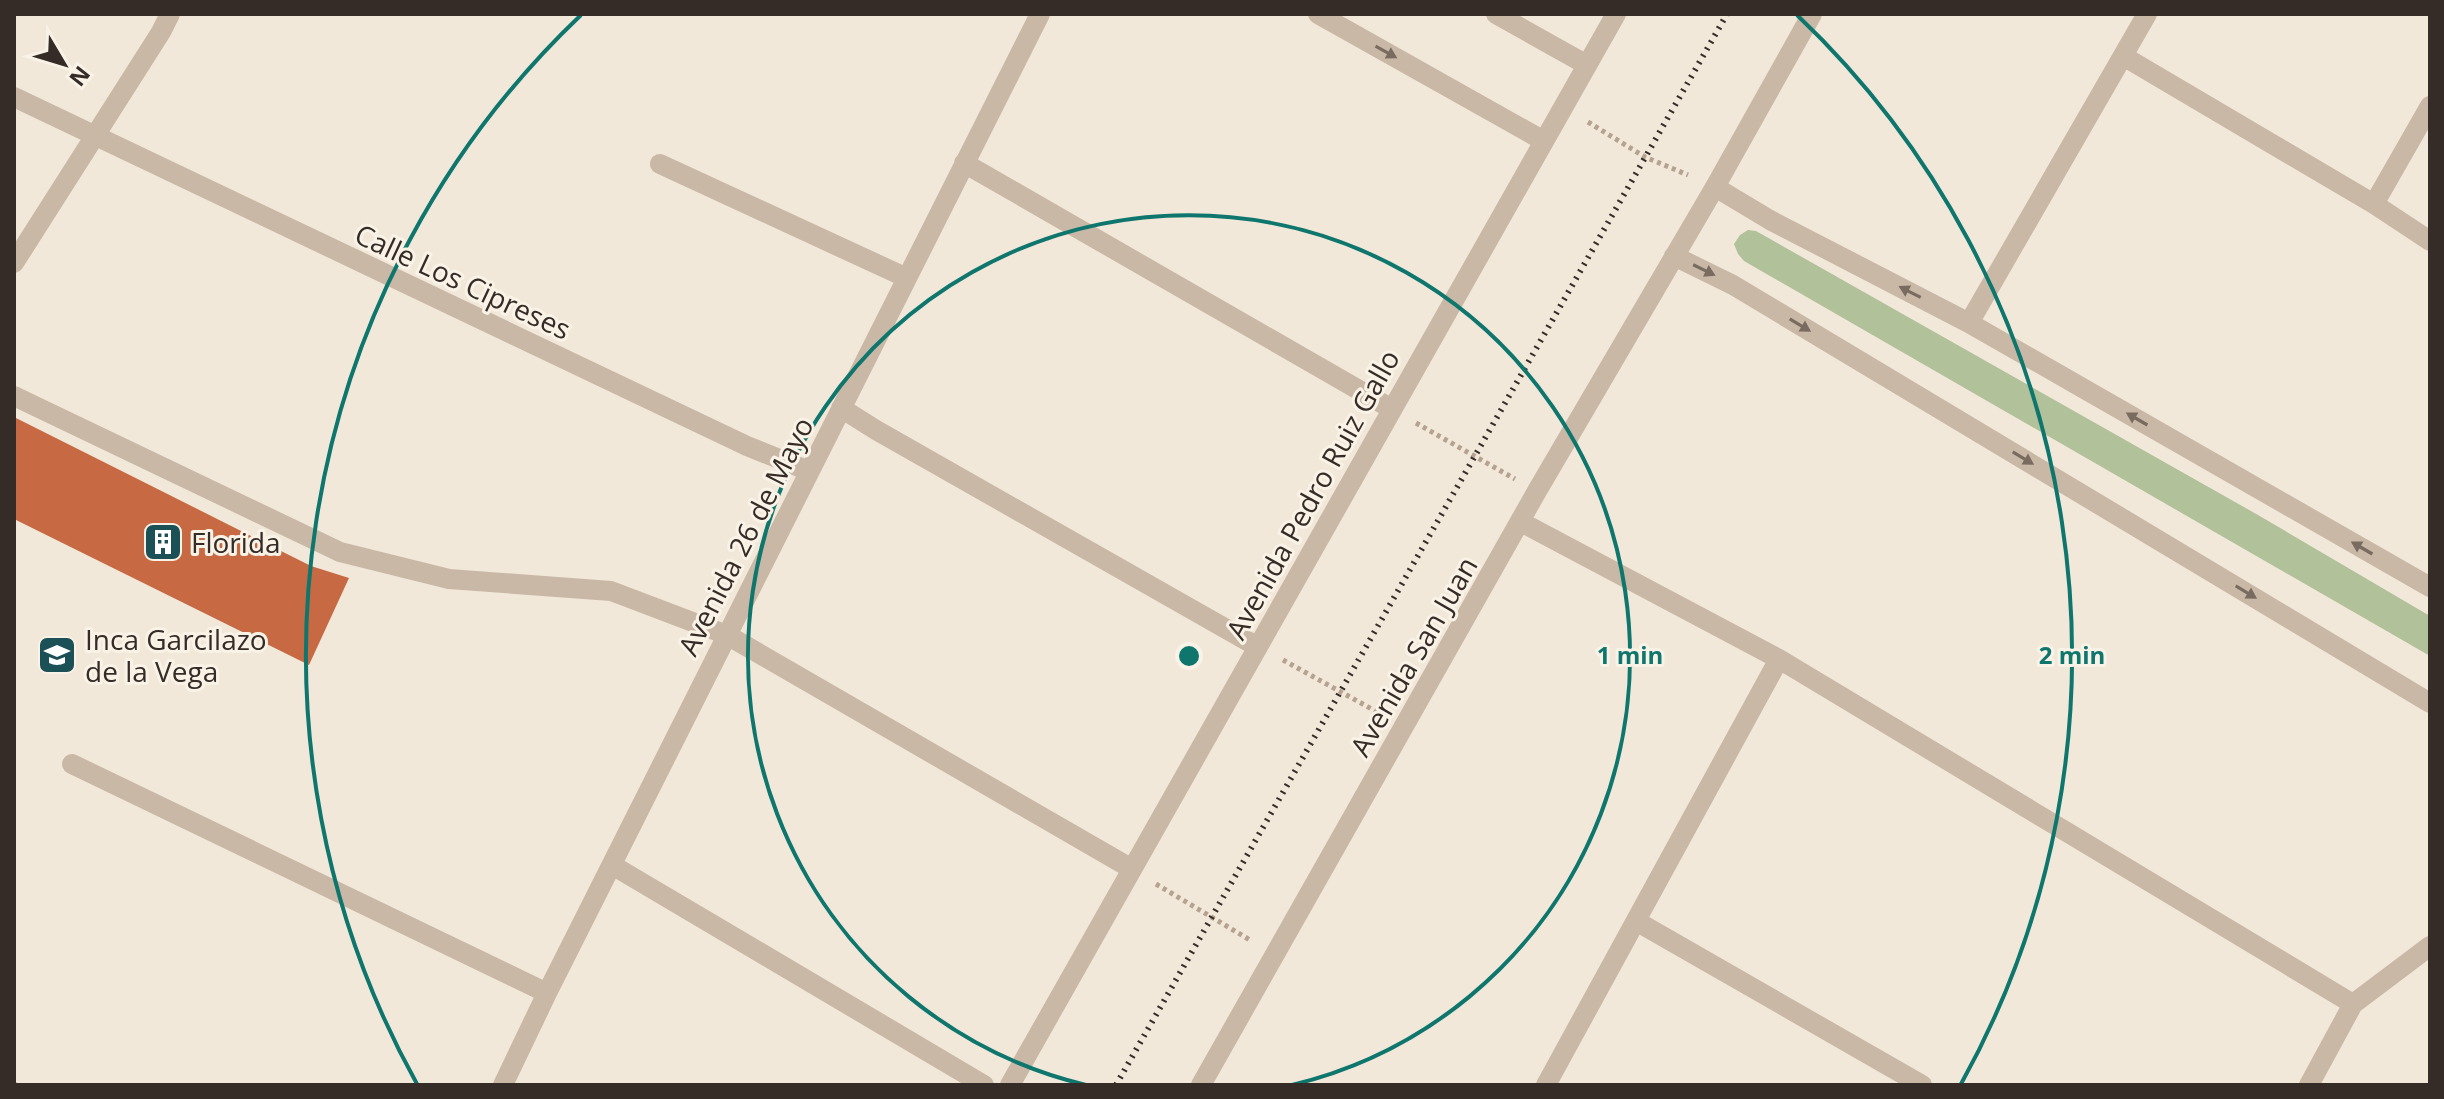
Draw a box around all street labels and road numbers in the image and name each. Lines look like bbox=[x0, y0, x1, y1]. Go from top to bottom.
street label: Calle Los Cipreses bbox=[349, 214, 577, 348]
street label: Avenida Pedro Ruiz Gallo bbox=[1216, 342, 1408, 646]
street label: Avenida 26 de Mayo bbox=[668, 410, 822, 662]
street label: Avenida San Juan bbox=[1340, 549, 1486, 763]

